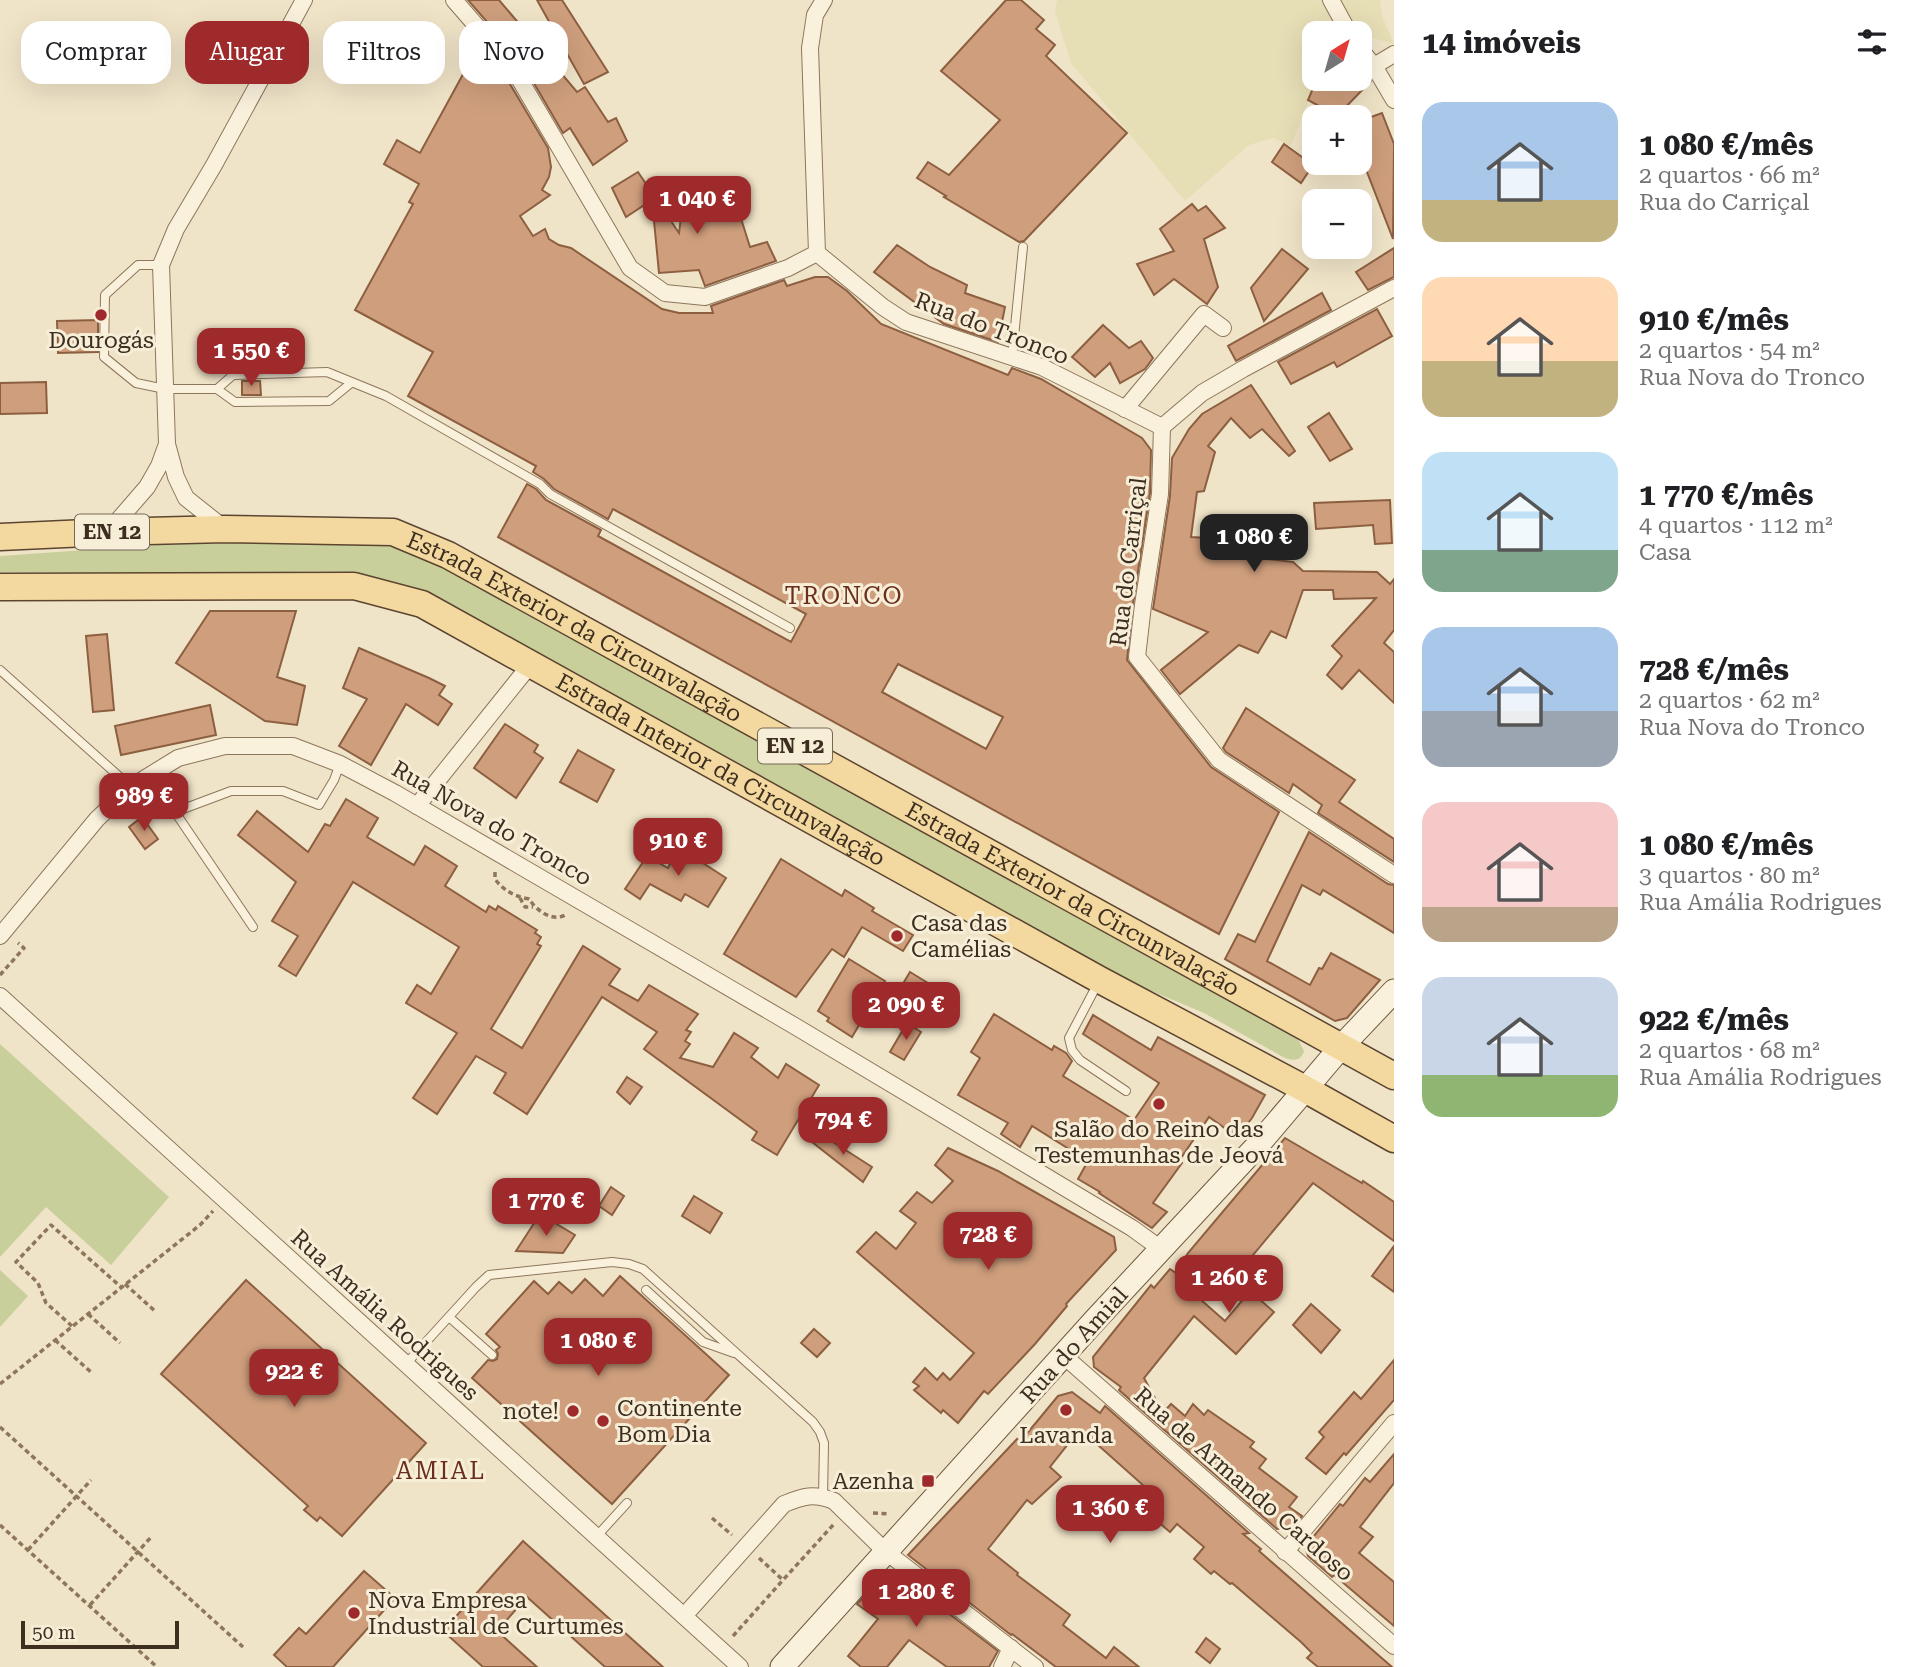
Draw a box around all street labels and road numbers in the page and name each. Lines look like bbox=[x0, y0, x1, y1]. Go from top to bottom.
street label: Rua do Tronco bbox=[911, 287, 1073, 370]
street label: Rua do Carriçal bbox=[1105, 476, 1152, 648]
road number: EN 12 bbox=[75, 514, 149, 550]
street label: Estrada Exterior da Circunvalação bbox=[403, 526, 747, 728]
street label: Estrada Interior da Circunvalação bbox=[551, 668, 890, 872]
road number: EN 12 bbox=[758, 728, 832, 764]
street label: Rua Nova do Tronco bbox=[387, 755, 596, 892]
street label: Estrada Exterior da Circunvalação bbox=[901, 797, 1244, 1002]
street label: Rua Amália Rodrigues bbox=[285, 1224, 484, 1407]
street label: Rua do Amial bbox=[1015, 1282, 1134, 1409]
street label: Rua de Armando Cardoso bbox=[1128, 1382, 1359, 1587]

